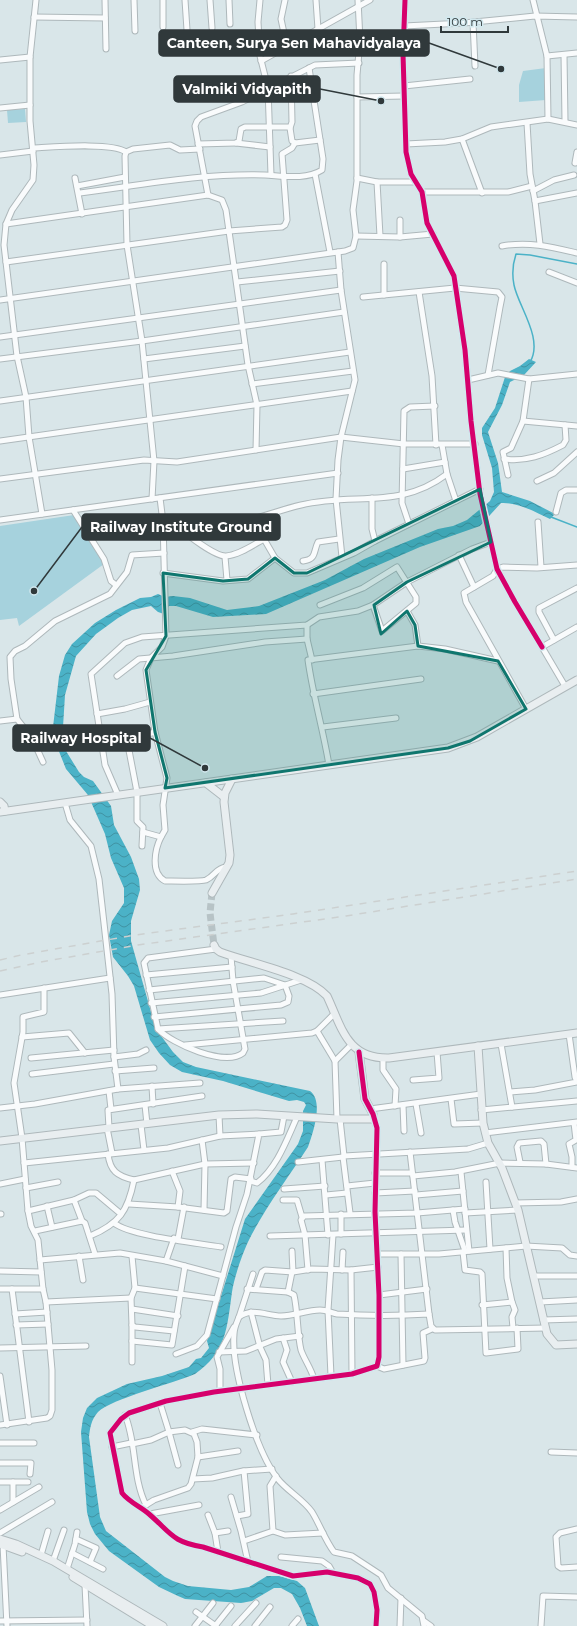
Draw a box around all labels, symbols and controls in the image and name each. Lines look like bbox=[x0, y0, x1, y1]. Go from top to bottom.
scale bar bbox=[441, 8, 508, 34]
text: 100 m bbox=[447, 14, 483, 29]
callout: Canteen, Surya Sen Mahavidyalaya bbox=[159, 30, 429, 56]
text: Canteen, Surya Sen Mahavidyalaya bbox=[167, 34, 421, 52]
callout: Valmiki Vidyapith bbox=[174, 76, 320, 102]
text: Valmiki Vidyapith bbox=[181, 80, 312, 98]
callout: Railway Institute Ground bbox=[82, 514, 280, 540]
text: Railway Institute Ground bbox=[90, 518, 272, 536]
callout: Railway Hospital bbox=[13, 725, 150, 751]
text: Railway Hospital bbox=[20, 729, 142, 747]

